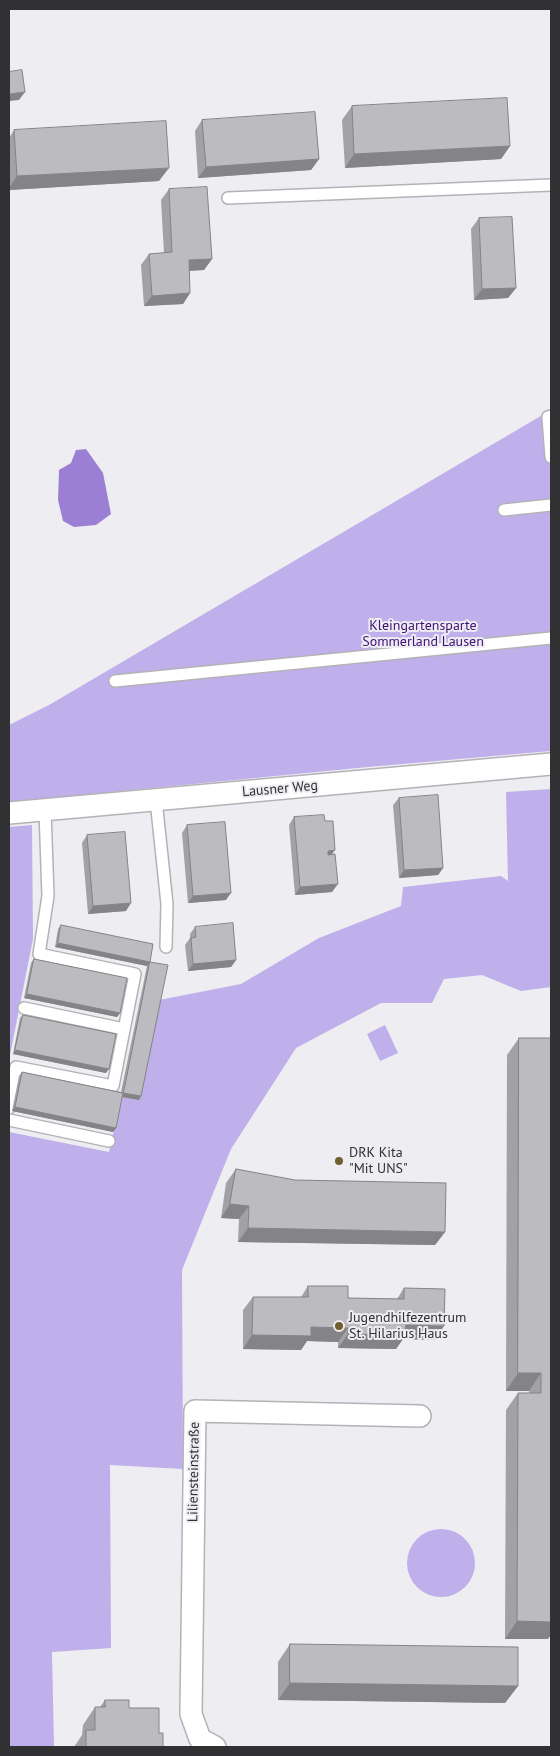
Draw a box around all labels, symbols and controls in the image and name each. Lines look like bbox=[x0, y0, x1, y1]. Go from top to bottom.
park label: Kleingartensparte Sommerland Lausen bbox=[362, 618, 484, 650]
street label: Lausner Weg bbox=[241, 777, 319, 801]
place label: DRK Kita "Mit UNS" bbox=[349, 1145, 408, 1178]
marker: DRK Kita "Mit UNS" bbox=[333, 1155, 345, 1167]
place label: Jugendhilfezentrum St. Hilarius Haus bbox=[349, 1310, 466, 1342]
marker: Jugendhilfezentrum St. Hilarius Haus bbox=[333, 1320, 345, 1332]
street label: Liliensteinstraße bbox=[185, 1422, 203, 1522]

